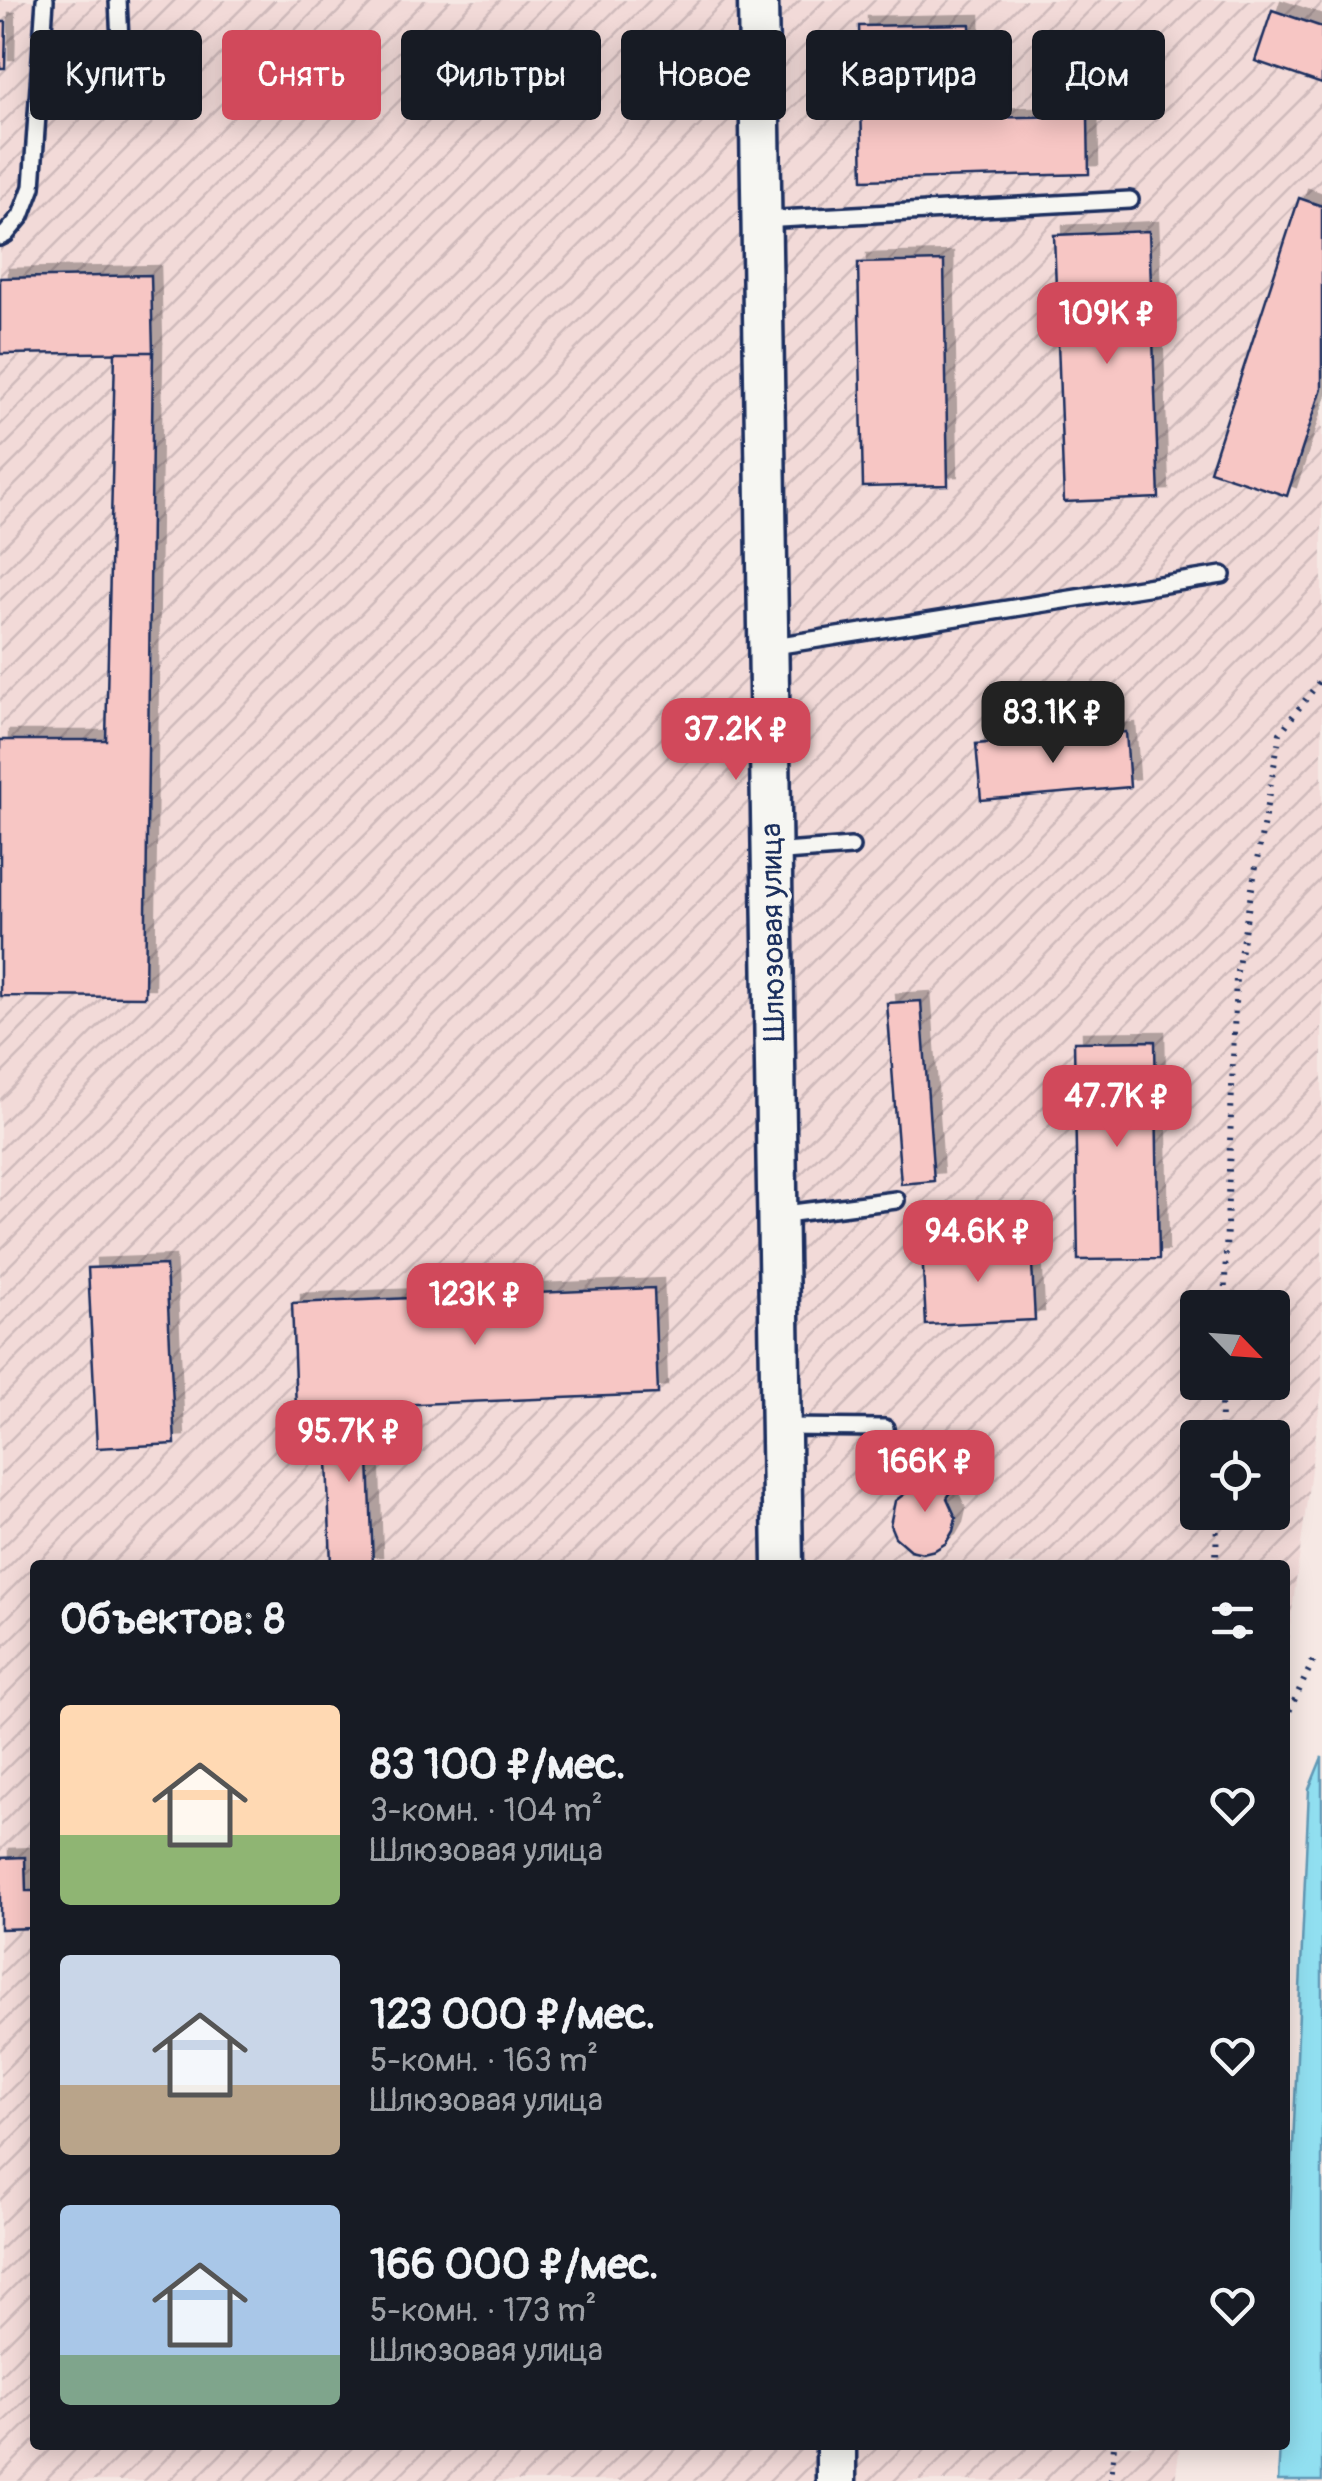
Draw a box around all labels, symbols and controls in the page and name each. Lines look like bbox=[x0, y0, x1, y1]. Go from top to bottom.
chip: Купить bbox=[30, 30, 202, 120]
chip: Снять bbox=[222, 30, 381, 120]
chip: Фильтры bbox=[401, 30, 601, 120]
chip: Новое bbox=[621, 30, 786, 120]
chip: Квартира bbox=[806, 30, 1012, 120]
chip: Дом bbox=[1032, 30, 1165, 120]
pin: 109K ₽ bbox=[1026, 282, 1188, 367]
text: 109K ₽ bbox=[1059, 294, 1155, 334]
pin: 83.1K ₽ bbox=[961, 681, 1145, 766]
text: 83.1K ₽ bbox=[1004, 693, 1102, 733]
pin: 37.2K ₽ bbox=[644, 698, 828, 783]
text: 37.2K ₽ bbox=[683, 710, 789, 750]
street label: Шлюзовая улица bbox=[753, 823, 793, 1041]
pin: 47.7K ₽ bbox=[1025, 1065, 1209, 1150]
text: 47.7K ₽ bbox=[1065, 1077, 1169, 1117]
pin: 94.6K ₽ bbox=[886, 1200, 1070, 1285]
text: 94.6K ₽ bbox=[925, 1212, 1031, 1252]
pin: 123K ₽ bbox=[394, 1263, 556, 1348]
text: 123K ₽ bbox=[429, 1275, 521, 1315]
north arrow bbox=[1180, 1290, 1290, 1400]
map controls bbox=[1180, 1290, 1290, 1530]
pin: 95.7K ₽ bbox=[257, 1400, 441, 1485]
text: 95.7K ₽ bbox=[297, 1412, 401, 1452]
button: locate bbox=[1180, 1420, 1290, 1530]
pin: 166K ₽ bbox=[844, 1430, 1006, 1515]
text: 166K ₽ bbox=[877, 1442, 973, 1482]
icon: filters bbox=[1205, 1593, 1260, 1648]
text: Объектов: 8 bbox=[60, 1594, 285, 1646]
text: 83 100 ₽/мес. bbox=[370, 1739, 626, 1791]
icon: home bbox=[140, 1745, 260, 1865]
icon: heart bbox=[1205, 1778, 1260, 1833]
text: 3-комн. · 104 m² bbox=[370, 1791, 603, 1831]
text: Шлюзовая улица bbox=[370, 1831, 603, 1871]
text: 123 000 ₽/мес. bbox=[370, 1989, 656, 2041]
icon: home bbox=[140, 1995, 260, 2115]
icon: heart bbox=[1205, 2028, 1260, 2083]
text: 5-комн. · 163 m² bbox=[370, 2041, 598, 2081]
text: Шлюзовая улица bbox=[370, 2081, 603, 2121]
text: 166 000 ₽/мес. bbox=[370, 2239, 659, 2291]
icon: home bbox=[140, 2245, 260, 2365]
icon: heart bbox=[1205, 2278, 1260, 2333]
text: 5-комн. · 173 m² bbox=[370, 2291, 597, 2331]
text: Шлюзовая улица bbox=[370, 2331, 603, 2371]

